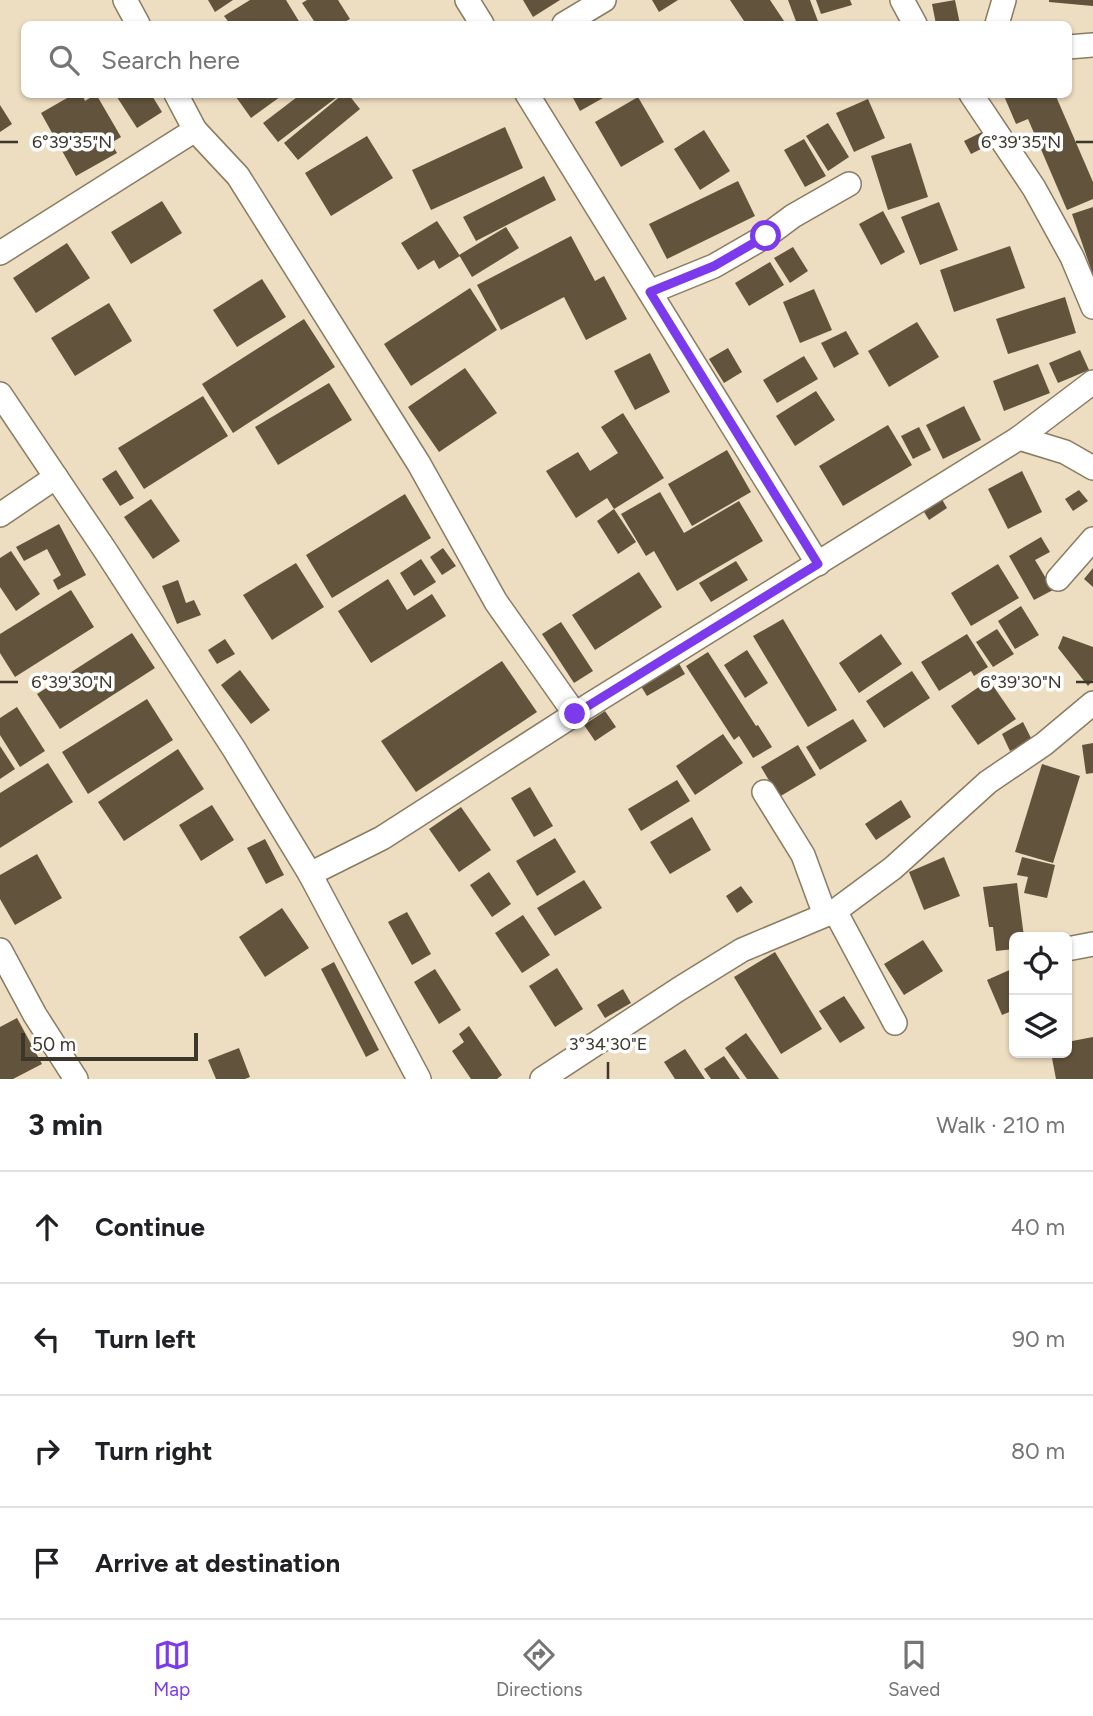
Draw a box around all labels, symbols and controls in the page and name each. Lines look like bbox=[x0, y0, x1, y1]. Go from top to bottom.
search box bbox=[21, 21, 1072, 98]
icon: search bbox=[45, 41, 83, 79]
text: Search here bbox=[101, 44, 240, 76]
text: 6°39'35"N bbox=[32, 131, 112, 153]
text: 6°39'35"N bbox=[981, 131, 1061, 153]
route start bbox=[750, 220, 781, 251]
text: 6°39'30"N bbox=[31, 671, 113, 693]
text: 6°39'30"N bbox=[980, 671, 1062, 693]
route end bbox=[559, 698, 590, 729]
map controls bbox=[1009, 932, 1072, 1058]
button: locate bbox=[1009, 932, 1072, 995]
button: layers bbox=[1009, 995, 1072, 1058]
scale bar bbox=[21, 1030, 198, 1062]
text: 50 m bbox=[32, 1033, 76, 1056]
text: 3°34'30"E bbox=[569, 1033, 647, 1055]
text: 3 min bbox=[28, 1106, 103, 1143]
text: Walk · 210 m bbox=[936, 1111, 1065, 1139]
icon: ahead bbox=[28, 1208, 66, 1246]
text: Continue bbox=[95, 1211, 205, 1243]
text: 40 m bbox=[1011, 1213, 1065, 1241]
icon: left bbox=[28, 1320, 66, 1358]
text: Turn left bbox=[95, 1323, 196, 1355]
text: 90 m bbox=[1012, 1325, 1065, 1353]
icon: right bbox=[28, 1432, 66, 1470]
text: Turn right bbox=[95, 1435, 212, 1467]
text: 80 m bbox=[1011, 1437, 1065, 1465]
icon: arrive bbox=[28, 1544, 66, 1582]
text: Arrive at destination bbox=[95, 1547, 340, 1579]
tab: Map bbox=[153, 1636, 191, 1701]
tab: Directions bbox=[496, 1636, 583, 1701]
tab: Saved bbox=[888, 1636, 940, 1701]

